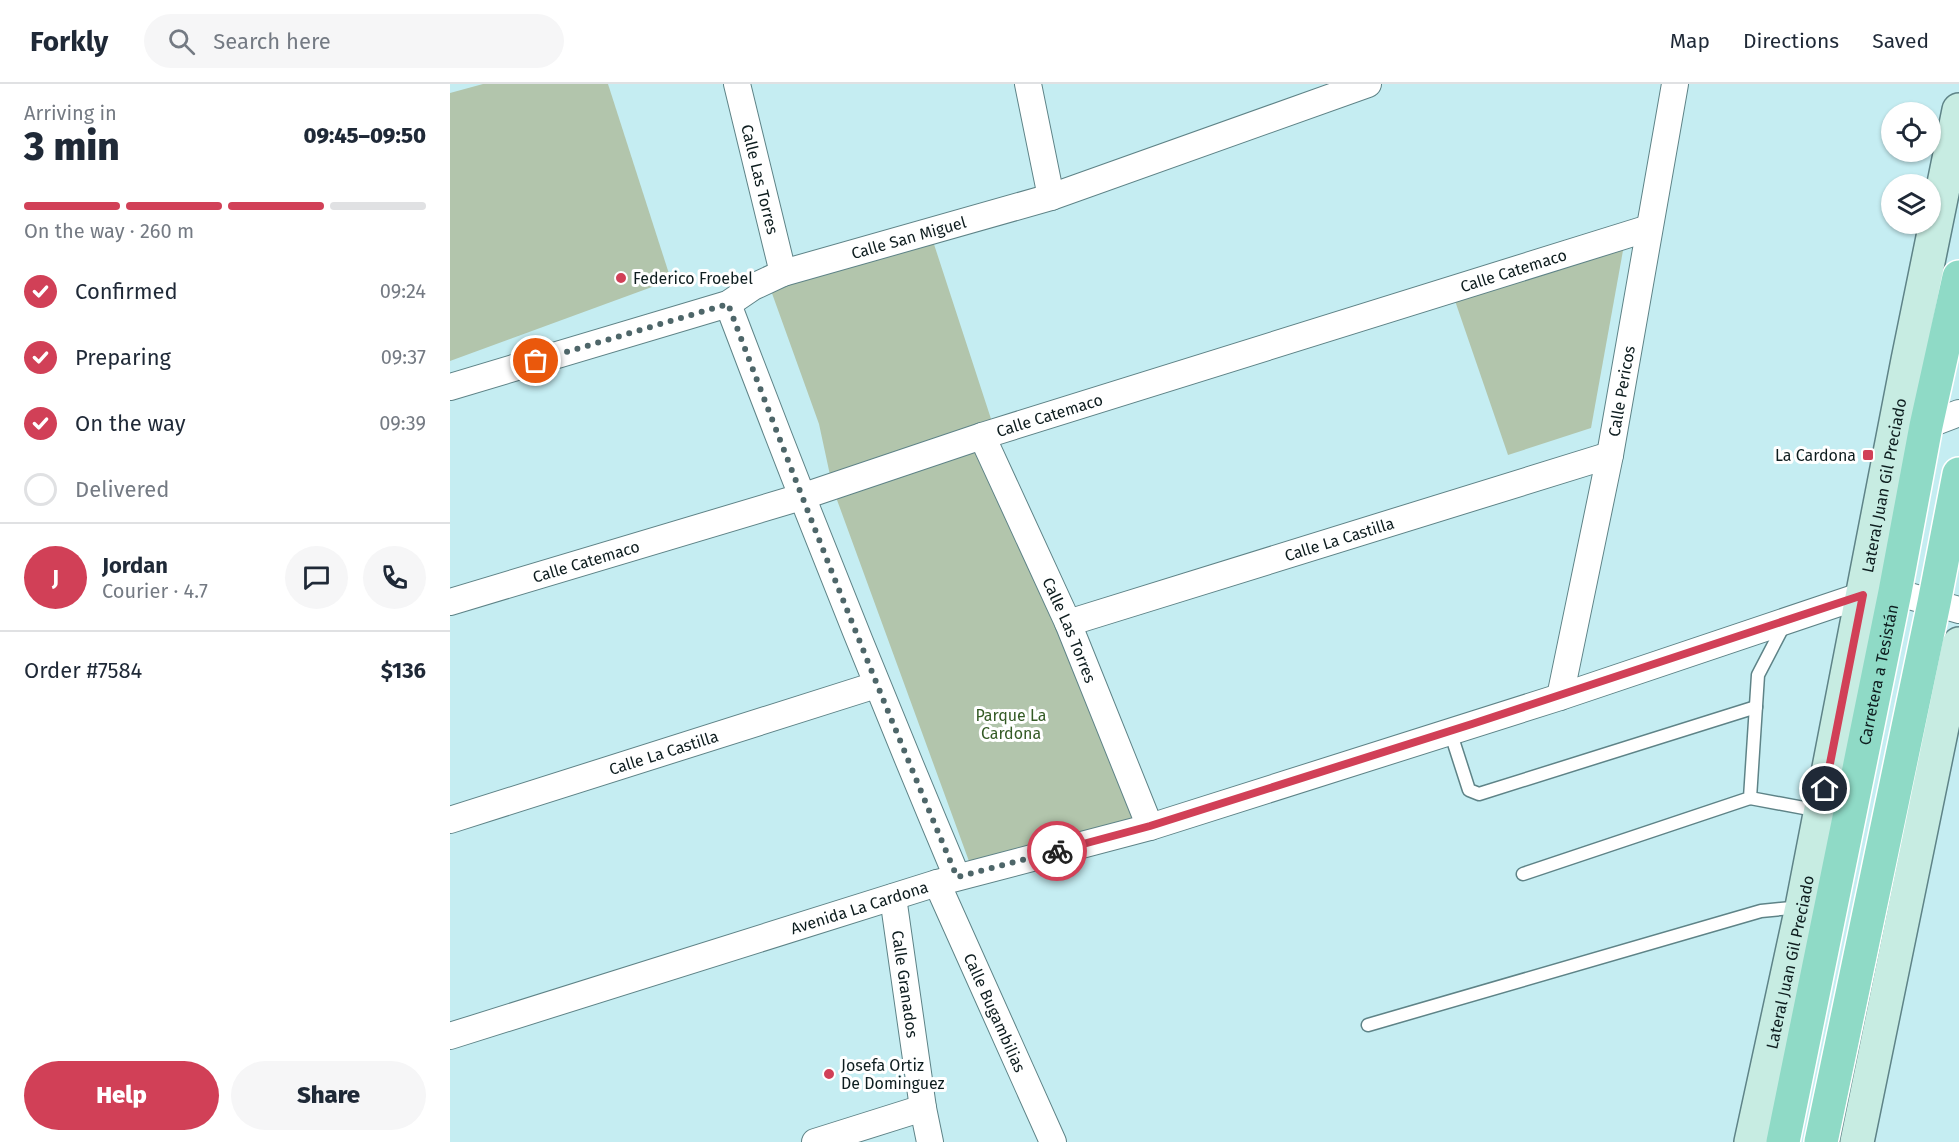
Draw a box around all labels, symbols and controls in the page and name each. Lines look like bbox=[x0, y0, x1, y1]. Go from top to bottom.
search box bbox=[144, 14, 564, 68]
text: Forkly bbox=[30, 25, 108, 58]
icon: search bbox=[165, 25, 198, 58]
text: Search here bbox=[213, 28, 331, 55]
text: Map bbox=[1670, 28, 1710, 54]
text: Directions bbox=[1743, 28, 1839, 54]
text: Saved bbox=[1872, 28, 1929, 54]
text: Arriving in bbox=[24, 101, 117, 125]
map controls bbox=[1881, 102, 1941, 234]
button: locate bbox=[1881, 102, 1941, 162]
text: 09:45–09:50 bbox=[304, 122, 426, 149]
street label: Calle Las Torres bbox=[738, 122, 783, 236]
text: 3 min bbox=[24, 124, 120, 170]
button: layers bbox=[1881, 174, 1941, 234]
street label: Calle San Miguel bbox=[849, 212, 969, 263]
text: On the way · 260 m bbox=[24, 219, 194, 243]
street label: Calle Catemaco bbox=[1458, 245, 1569, 296]
place label: Federico Froebel bbox=[633, 269, 753, 288]
marker: Federico Froebel bbox=[614, 271, 628, 285]
icon: check bbox=[24, 275, 57, 308]
text: Confirmed bbox=[75, 278, 178, 305]
text: 09:24 bbox=[380, 279, 426, 303]
pin bbox=[510, 335, 561, 386]
icon: check bbox=[24, 341, 57, 374]
text: Preparing bbox=[75, 344, 171, 371]
icon: bag bbox=[519, 344, 552, 377]
street label: Calle Pericos bbox=[1604, 344, 1639, 438]
text: 09:37 bbox=[381, 345, 426, 369]
street label: Calle Catemaco bbox=[994, 389, 1105, 441]
street label: Lateral Juan Gil Preciado bbox=[1858, 396, 1910, 574]
icon: check bbox=[24, 407, 57, 440]
text: On the way bbox=[75, 410, 186, 437]
text: 09:39 bbox=[379, 411, 426, 435]
place label: La Cardona bbox=[1775, 446, 1856, 465]
marker: La Cardona bbox=[1861, 448, 1875, 462]
text: Delivered bbox=[75, 476, 170, 503]
street label: Calle La Castilla bbox=[1282, 513, 1396, 565]
street label: Calle Catemaco bbox=[530, 536, 642, 586]
button: chat bbox=[285, 546, 348, 609]
button: phone bbox=[363, 546, 426, 609]
text: Jordan bbox=[102, 552, 168, 579]
text: J bbox=[52, 564, 59, 591]
street label: Calle Las Torres bbox=[1039, 574, 1100, 685]
text: Courier · 4.7 bbox=[102, 579, 208, 603]
street label: Carretera a Tesistán bbox=[1855, 602, 1902, 747]
text: Order #7584 bbox=[24, 657, 142, 684]
text: $136 bbox=[381, 657, 426, 684]
park label: Parque La Cardona bbox=[975, 706, 1047, 743]
street label: Calle La Castilla bbox=[607, 726, 721, 779]
pin bbox=[1799, 763, 1850, 814]
icon: home bbox=[1808, 772, 1841, 805]
courier bbox=[1027, 821, 1087, 881]
icon: bike bbox=[1041, 835, 1074, 868]
street label: Lateral Juan Gil Preciado bbox=[1762, 874, 1817, 1051]
street label: Avenida La Cardona bbox=[788, 877, 930, 938]
street label: Calle Granados bbox=[888, 929, 922, 1039]
street label: Calle Bugambilias bbox=[960, 950, 1030, 1075]
place label: Josefa Ortiz De Dominguez bbox=[841, 1056, 945, 1093]
button: Help bbox=[24, 1061, 219, 1130]
button: Share bbox=[231, 1061, 426, 1130]
marker: Josefa Ortiz De Dominguez bbox=[822, 1067, 836, 1081]

